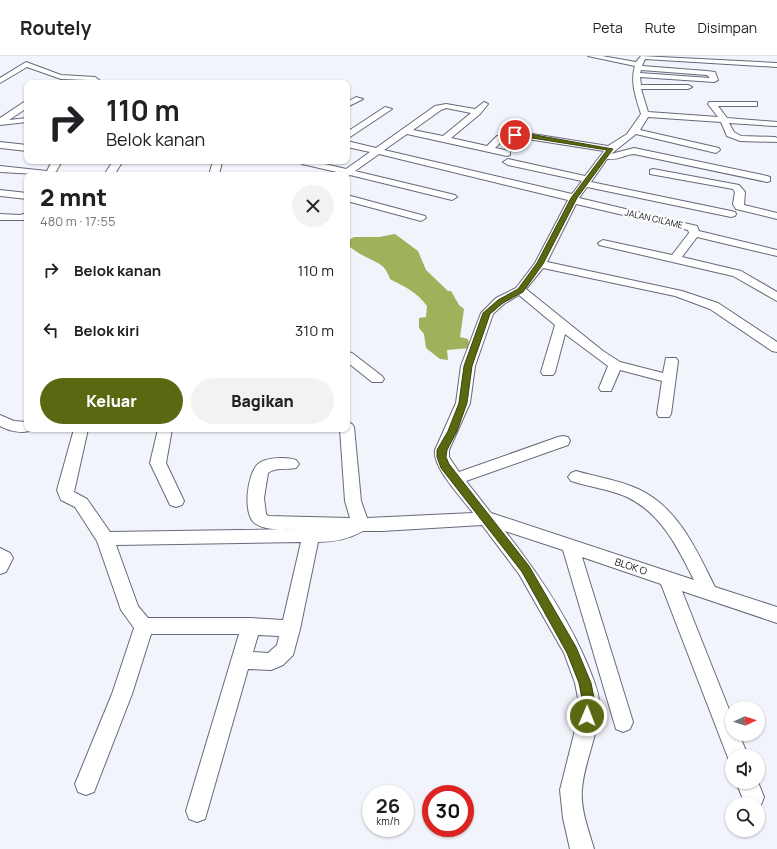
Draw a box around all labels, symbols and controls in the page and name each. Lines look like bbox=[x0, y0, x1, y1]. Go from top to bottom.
text: Routely bbox=[20, 15, 91, 41]
text: Peta bbox=[593, 18, 623, 37]
text: Rute bbox=[645, 18, 675, 37]
text: Disimpan bbox=[697, 18, 757, 37]
text: 110 m bbox=[106, 91, 180, 129]
icon: right bbox=[40, 96, 92, 148]
pin bbox=[498, 118, 532, 152]
icon: arrive bbox=[504, 124, 526, 146]
text: Belok kanan bbox=[106, 127, 205, 151]
text: 2 mnt bbox=[40, 180, 107, 213]
button: close bbox=[292, 185, 334, 227]
street label: JALAN CILAME bbox=[624, 205, 685, 232]
text: 480 m · 17:55 bbox=[40, 212, 115, 230]
icon: right bbox=[40, 259, 62, 281]
text: Belok kanan bbox=[74, 260, 161, 281]
text: 110 m bbox=[297, 260, 334, 281]
icon: left bbox=[40, 319, 62, 341]
text: Belok kiri bbox=[74, 320, 140, 341]
text: 310 m bbox=[295, 320, 334, 341]
button: Keluar bbox=[40, 378, 183, 424]
button: Bagikan bbox=[191, 378, 334, 424]
street label: BLOK O bbox=[613, 554, 649, 578]
position arrow bbox=[566, 695, 608, 737]
north arrow bbox=[725, 701, 765, 741]
map controls bbox=[725, 701, 765, 837]
button: sound bbox=[725, 749, 765, 789]
speed limit sign: 30 bbox=[422, 785, 474, 837]
text: 26 bbox=[376, 792, 400, 819]
button: search bbox=[725, 797, 765, 837]
text: km/h bbox=[376, 814, 400, 828]

